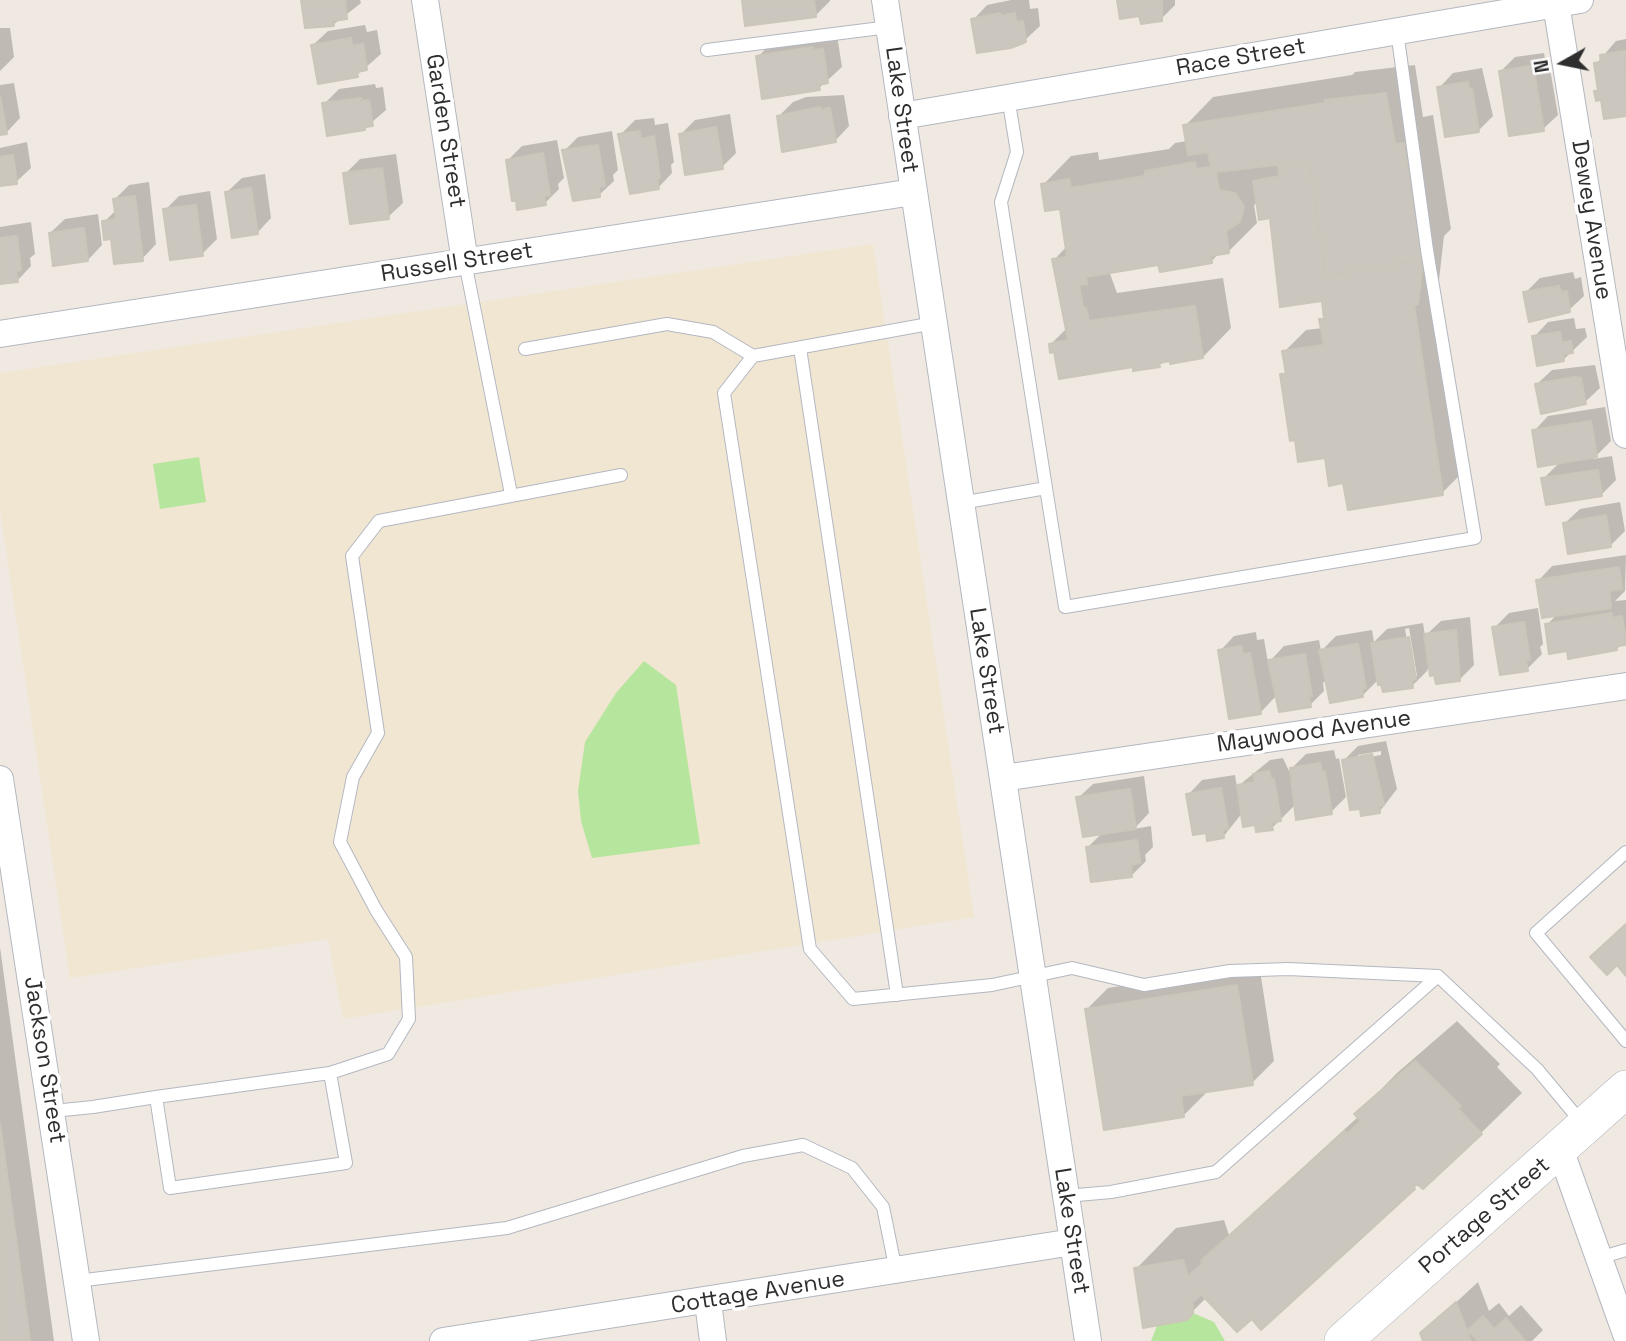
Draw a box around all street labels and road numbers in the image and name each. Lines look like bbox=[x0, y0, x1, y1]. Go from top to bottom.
street label: Race Street bbox=[1174, 33, 1308, 83]
street label: Lake Street bbox=[878, 45, 924, 175]
street label: Garden Street bbox=[419, 52, 471, 210]
street label: Dewey Avenue bbox=[1565, 138, 1617, 302]
street label: Russell Street bbox=[379, 237, 535, 289]
street label: Lake Street bbox=[962, 606, 1010, 736]
street label: Maywood Avenue bbox=[1215, 705, 1413, 759]
street label: Jackson Street bbox=[17, 975, 71, 1145]
street label: Portage Street bbox=[1414, 1152, 1556, 1280]
street label: Lake Street bbox=[1047, 1166, 1095, 1296]
street label: Cottage Avenue bbox=[669, 1266, 847, 1320]

